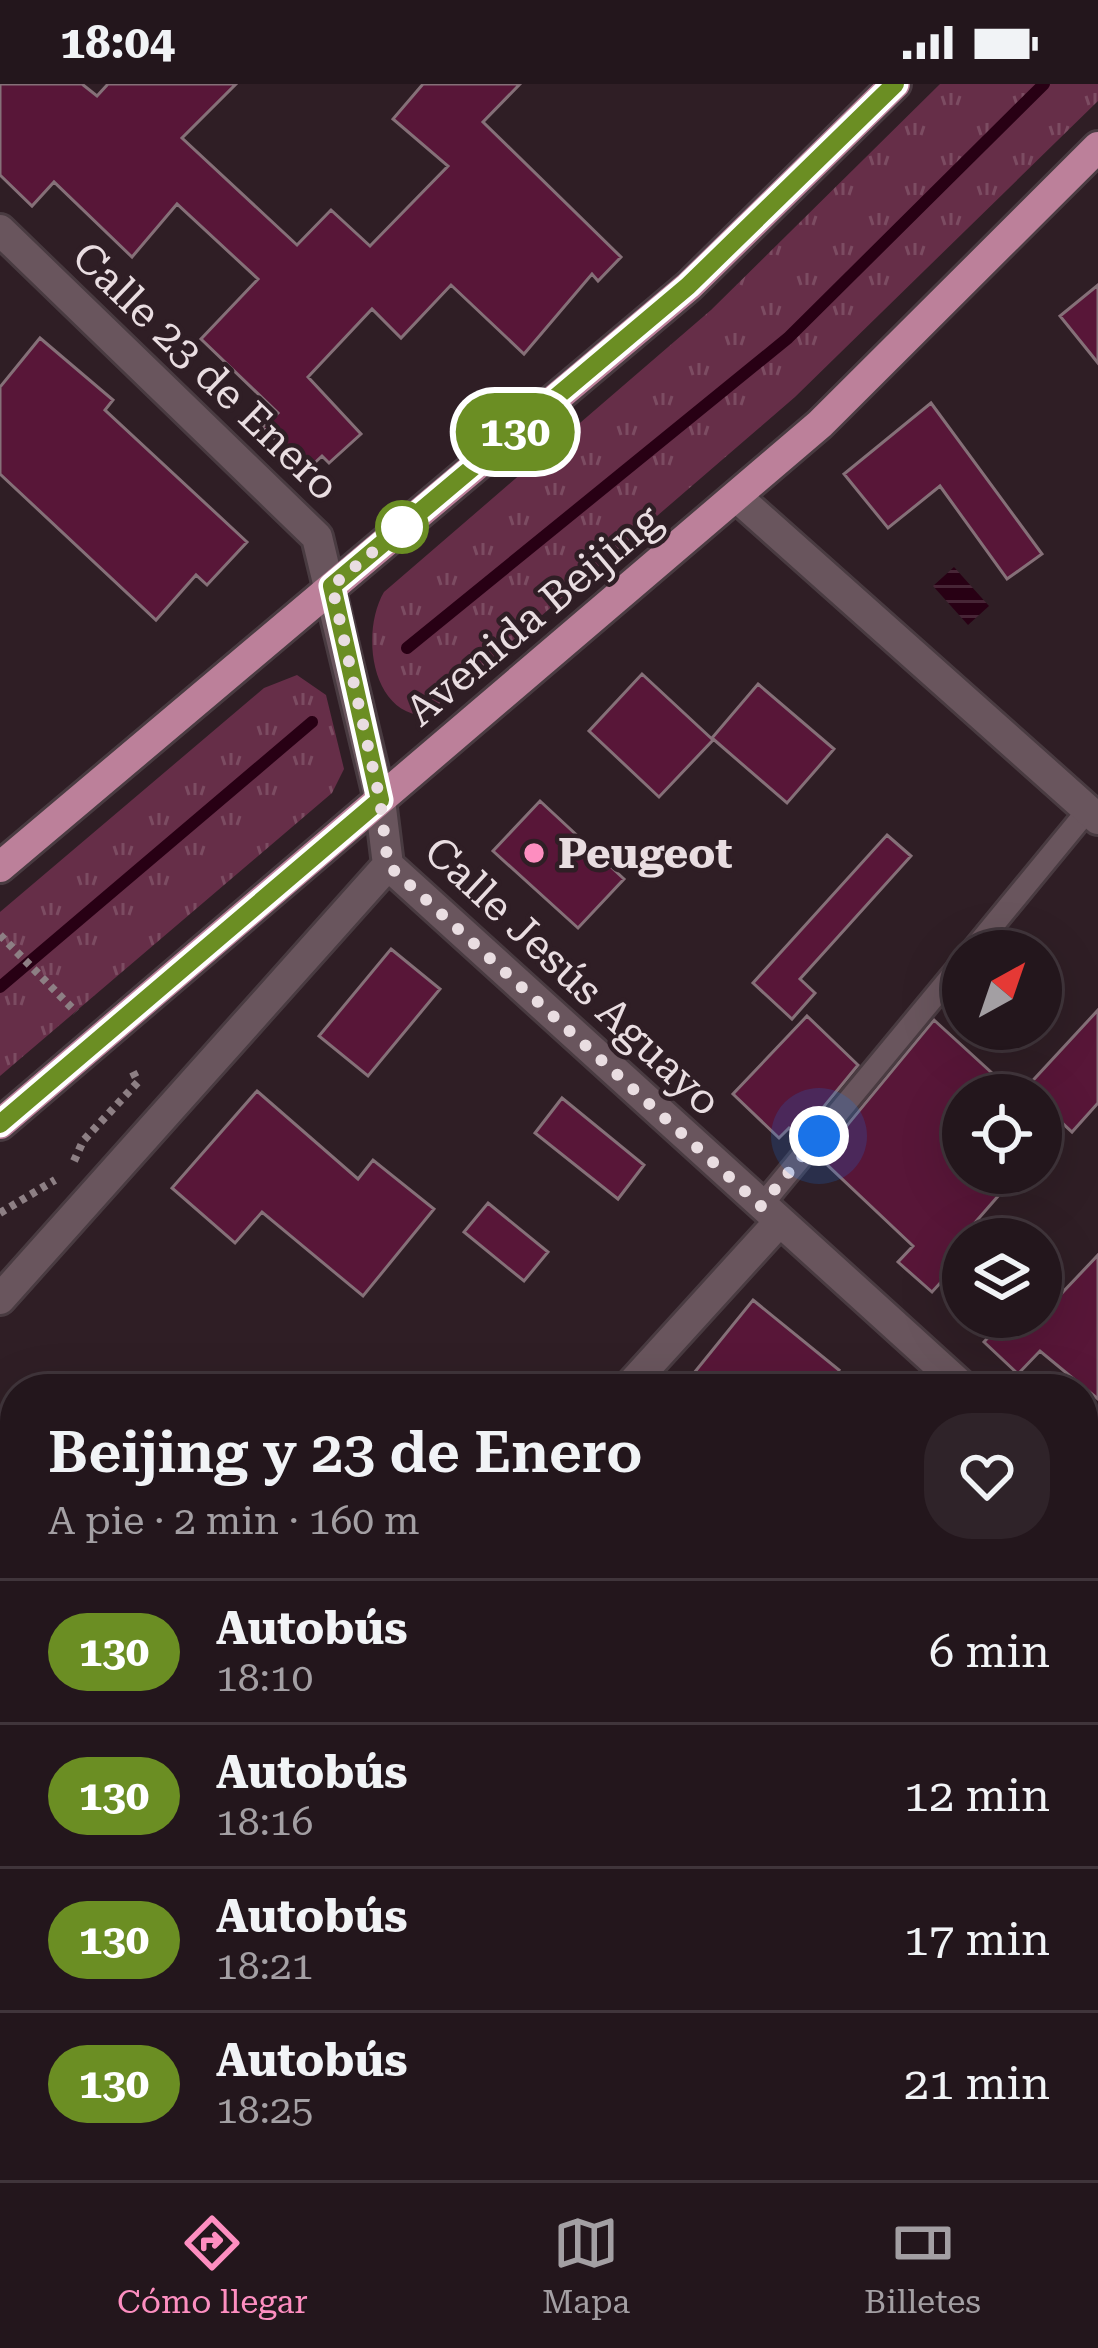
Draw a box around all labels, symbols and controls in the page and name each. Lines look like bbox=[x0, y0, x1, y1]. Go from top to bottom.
text: 18:04 bbox=[60, 16, 175, 69]
street label: Calle 23 de Enero bbox=[63, 232, 349, 510]
line badge: 130 bbox=[446, 393, 584, 471]
text: 130 bbox=[480, 407, 550, 456]
street label: Avenida Beijing bbox=[396, 494, 670, 736]
unlabelled marker bbox=[377, 502, 427, 552]
street label: Calle Jesús Aguayo bbox=[415, 826, 731, 1126]
place label: Peugeot bbox=[558, 829, 733, 878]
marker: Peugeot bbox=[521, 840, 547, 866]
north arrow bbox=[942, 930, 1062, 1050]
map controls bbox=[942, 930, 1062, 1338]
button: locate bbox=[942, 1074, 1062, 1194]
your location bbox=[789, 1106, 849, 1166]
button: layers bbox=[942, 1218, 1062, 1338]
button: heart bbox=[924, 1413, 1050, 1539]
text: Beijing y 23 de Enero bbox=[48, 1419, 643, 1486]
text: A pie · 2 min · 160 m bbox=[48, 1498, 420, 1544]
text: Autobús bbox=[216, 1602, 407, 1655]
text: 6 min bbox=[929, 1625, 1050, 1678]
text: 130 bbox=[79, 1627, 149, 1676]
text: 18:10 bbox=[216, 1655, 313, 1701]
text: Autobús bbox=[216, 1746, 407, 1799]
text: 12 min bbox=[904, 1769, 1050, 1822]
text: 130 bbox=[79, 1771, 149, 1820]
text: 18:16 bbox=[216, 1799, 313, 1845]
text: Autobús bbox=[216, 1890, 407, 1943]
text: 17 min bbox=[904, 1913, 1050, 1966]
text: 130 bbox=[79, 1915, 149, 1964]
text: 18:21 bbox=[216, 1943, 313, 1989]
text: Autobús bbox=[216, 2034, 407, 2087]
text: 21 min bbox=[904, 2057, 1050, 2110]
text: 130 bbox=[79, 2059, 149, 2108]
text: 18:25 bbox=[216, 2087, 313, 2133]
tab: Cómo llegar bbox=[117, 2210, 308, 2321]
tab: Mapa bbox=[542, 2210, 630, 2321]
tab: Billetes bbox=[864, 2210, 981, 2321]

